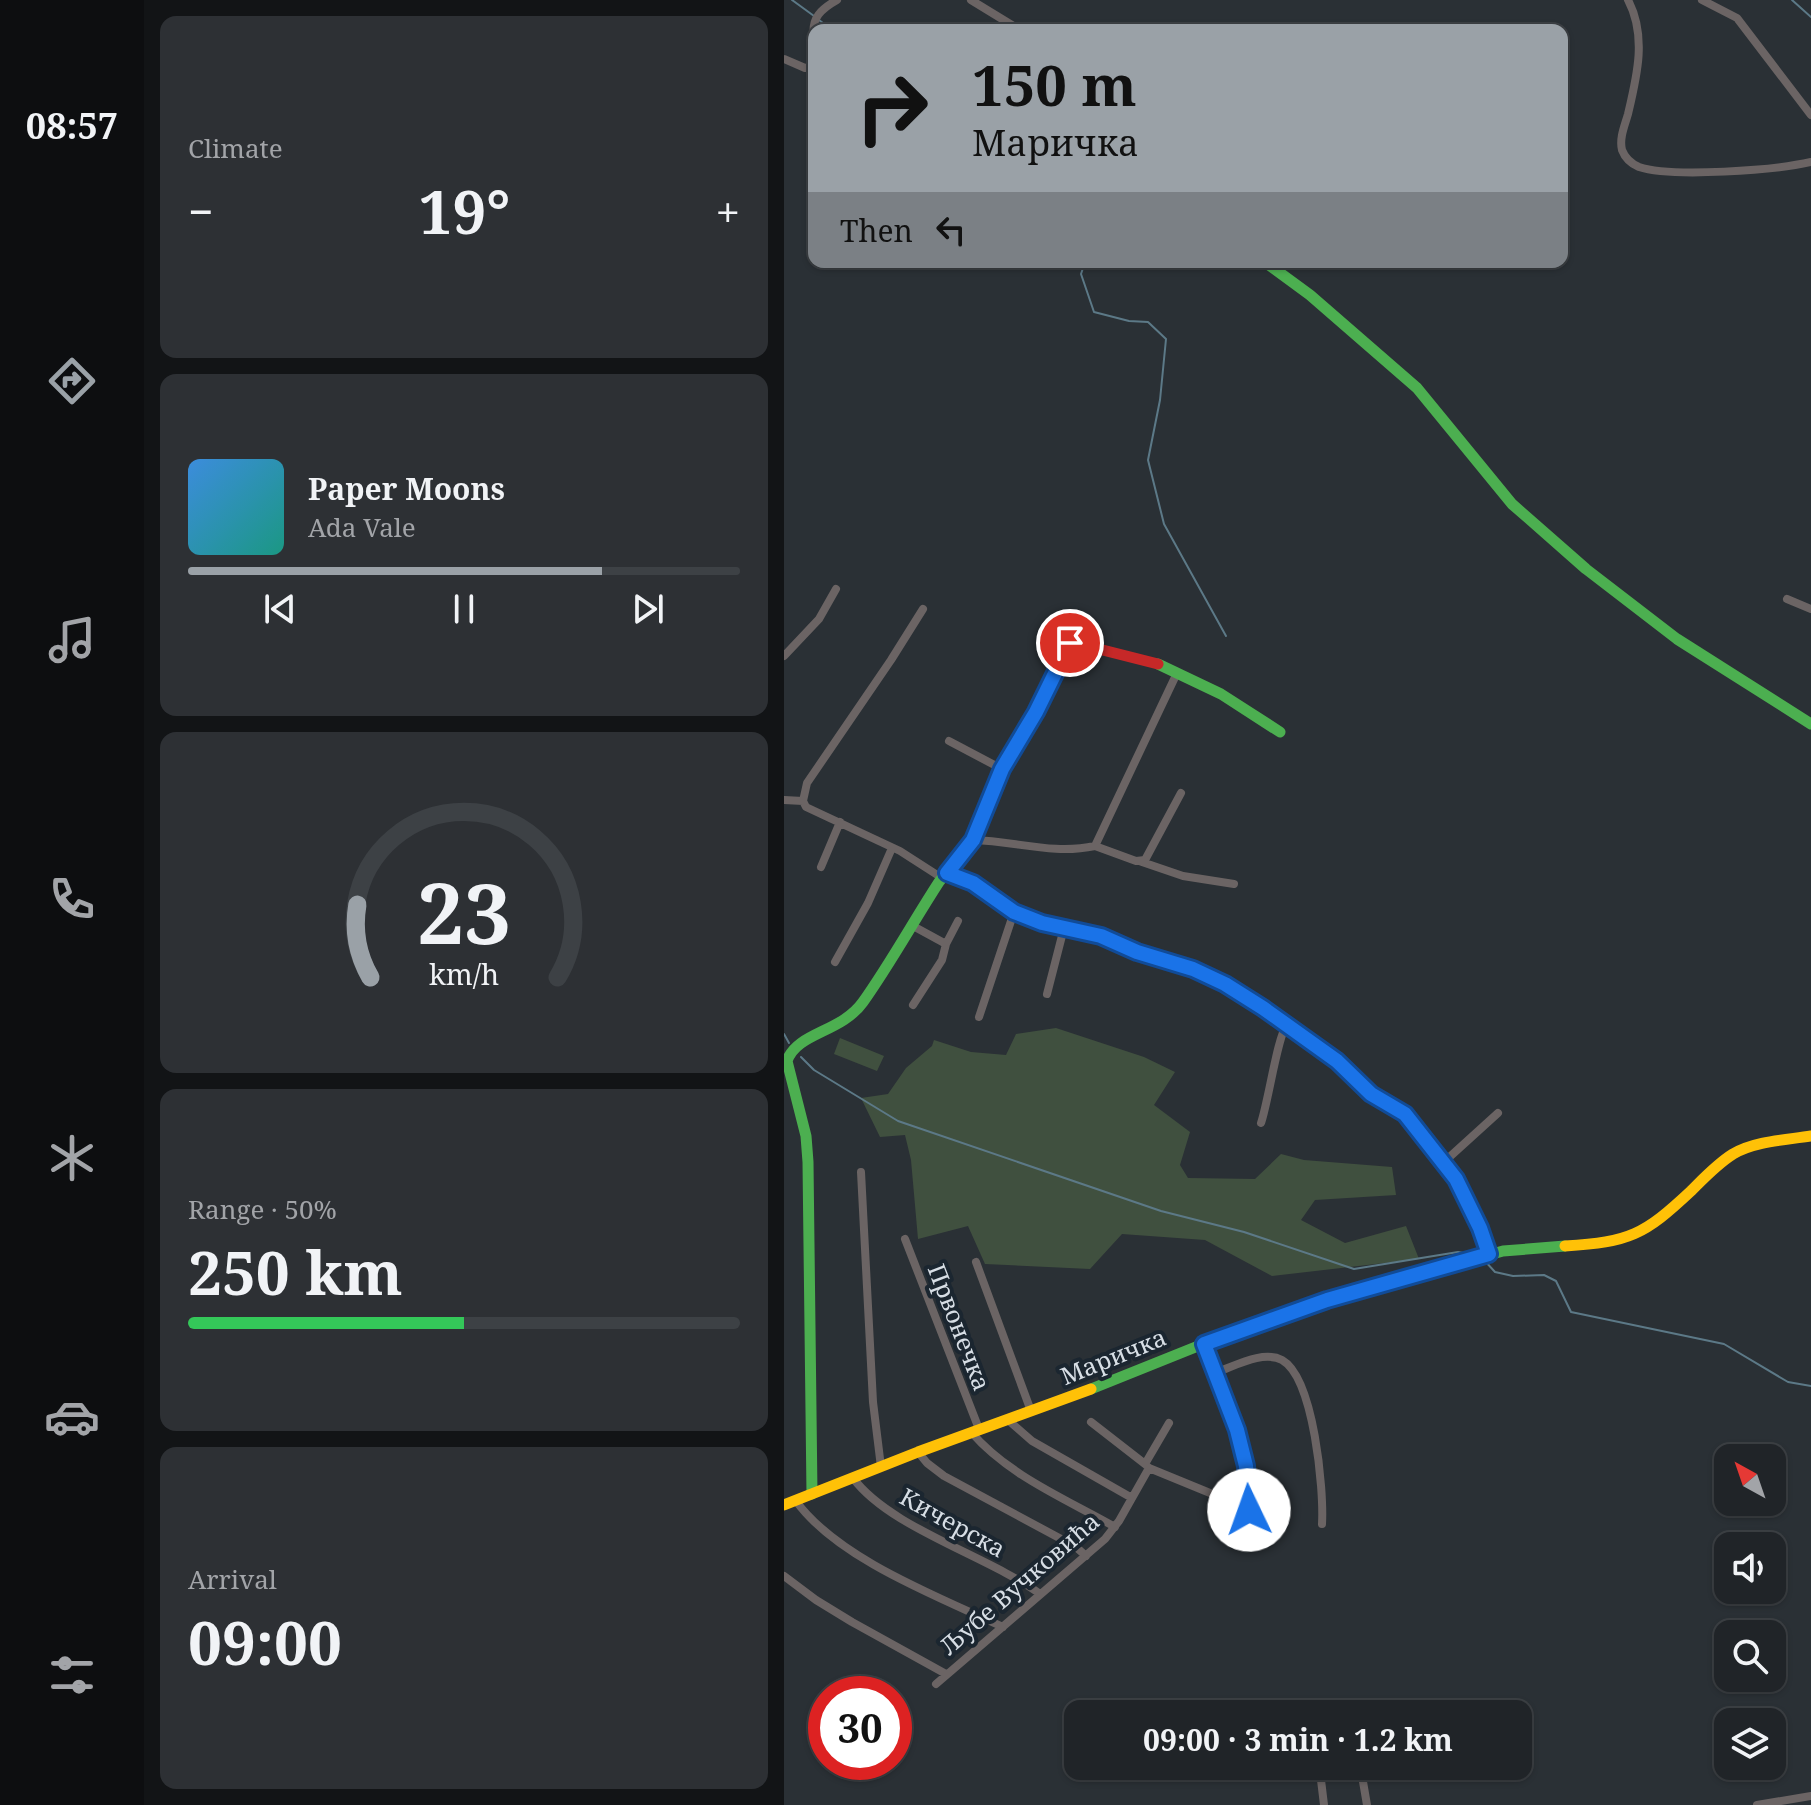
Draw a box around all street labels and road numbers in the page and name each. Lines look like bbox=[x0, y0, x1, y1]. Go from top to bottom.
street label: Првонечка bbox=[921, 1259, 999, 1395]
street label: Маричка bbox=[1055, 1320, 1171, 1392]
street label: Кичерска bbox=[894, 1479, 1012, 1565]
street label: Љубе Вучковића bbox=[932, 1504, 1106, 1662]

